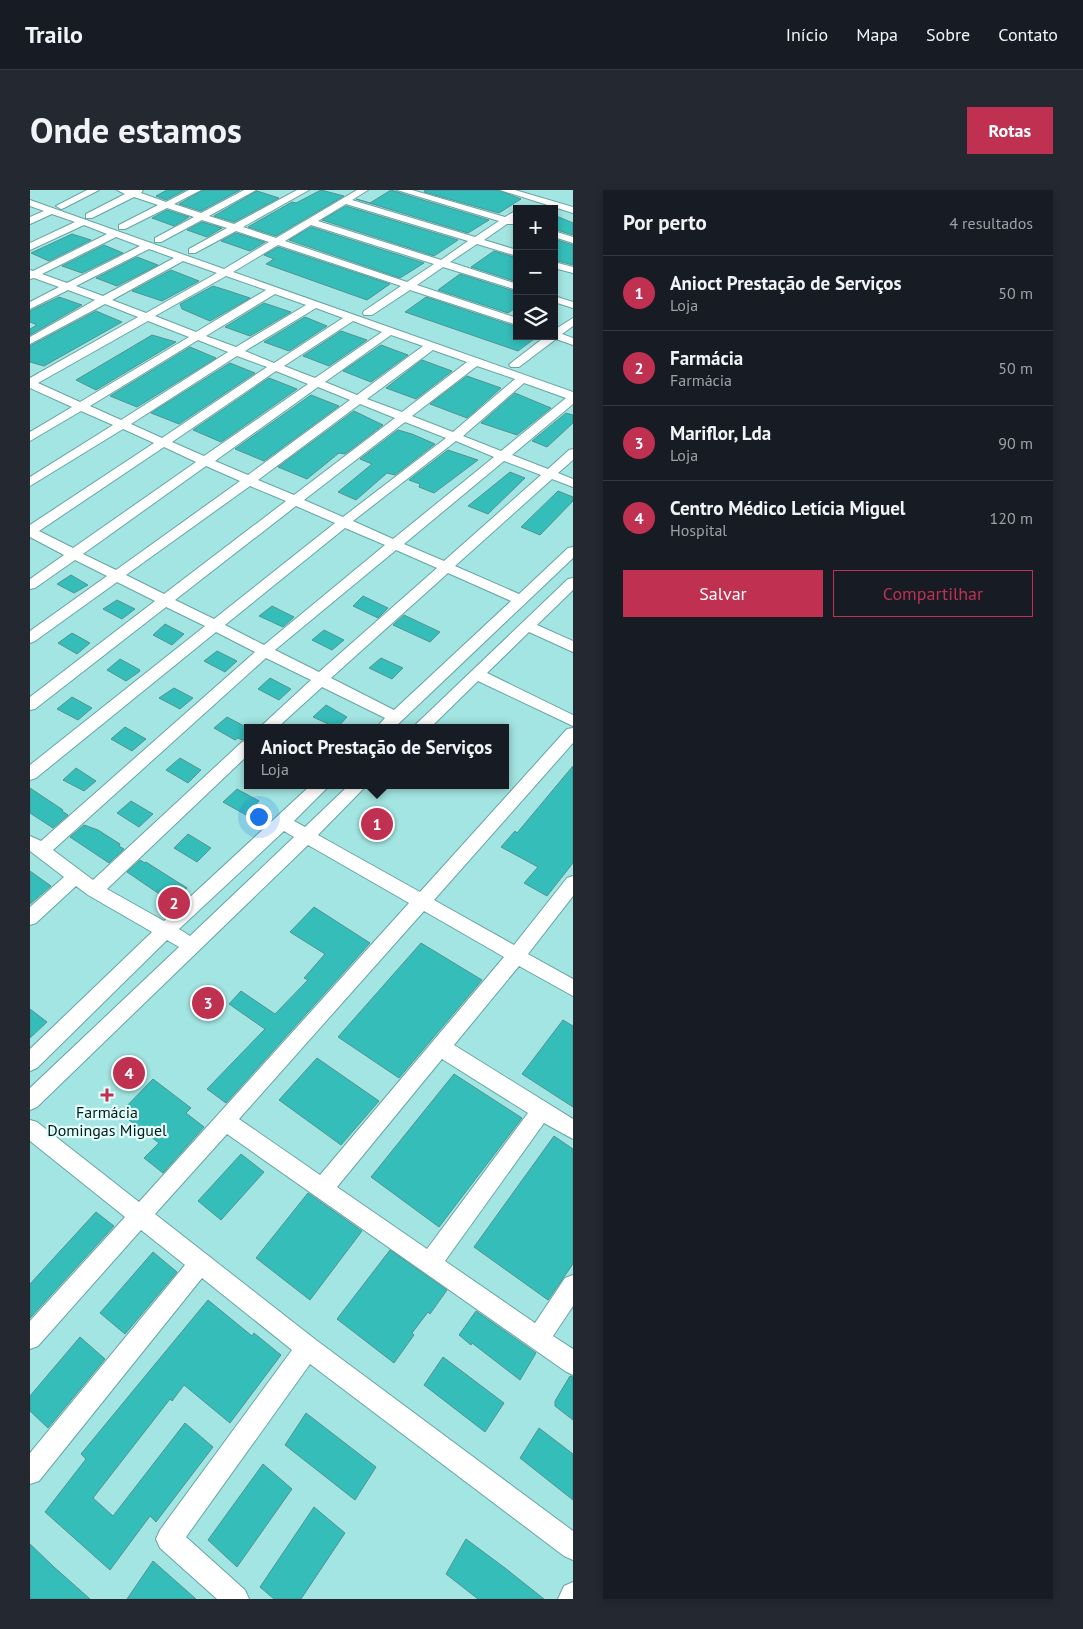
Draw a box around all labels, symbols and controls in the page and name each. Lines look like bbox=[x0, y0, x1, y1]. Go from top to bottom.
text: Trailo bbox=[25, 19, 83, 50]
text: Início bbox=[786, 23, 828, 46]
text: Mapa bbox=[856, 23, 898, 46]
text: Sobre bbox=[926, 23, 970, 46]
text: Contato bbox=[998, 23, 1058, 46]
text: Onde estamos bbox=[30, 107, 242, 153]
button: Rotas bbox=[967, 107, 1053, 154]
map controls bbox=[513, 205, 558, 340]
button: + bbox=[513, 205, 558, 250]
text: Por perto bbox=[623, 209, 707, 236]
text: 4 resultados bbox=[949, 213, 1033, 233]
button: − bbox=[513, 250, 558, 295]
text: Anioct Prestação de Serviços bbox=[670, 271, 902, 295]
text: 1 bbox=[634, 283, 644, 303]
text: 50 m bbox=[998, 283, 1033, 303]
button: layers bbox=[513, 295, 558, 340]
text: Loja bbox=[670, 295, 698, 315]
text: Farmácia bbox=[670, 346, 743, 370]
text: 2 bbox=[634, 358, 644, 378]
text: 50 m bbox=[998, 358, 1033, 378]
text: Farmácia bbox=[670, 370, 732, 390]
text: Mariflor, Lda bbox=[670, 421, 771, 445]
text: 3 bbox=[634, 433, 644, 453]
text: 90 m bbox=[998, 433, 1033, 453]
text: Loja bbox=[670, 445, 698, 465]
text: Centro Médico Letícia Miguel bbox=[670, 496, 905, 520]
text: 4 bbox=[634, 508, 644, 528]
text: 120 m bbox=[990, 508, 1033, 528]
text: Hospital bbox=[670, 520, 727, 540]
button: Salvar bbox=[623, 570, 823, 617]
button: Compartilhar bbox=[833, 570, 1033, 617]
popup bbox=[244, 724, 509, 789]
text: Anioct Prestação de Serviços bbox=[261, 735, 492, 759]
text: Loja bbox=[261, 759, 289, 779]
your location bbox=[246, 804, 272, 830]
pin: 1 bbox=[361, 805, 393, 843]
pin: 2 bbox=[158, 884, 190, 922]
pin: 3 bbox=[192, 984, 224, 1022]
pin: 4 bbox=[113, 1054, 145, 1092]
marker: Farmácia Domingas Miguel bbox=[101, 1089, 113, 1101]
place label: Farmácia Domingas Miguel bbox=[47, 1102, 167, 1140]

